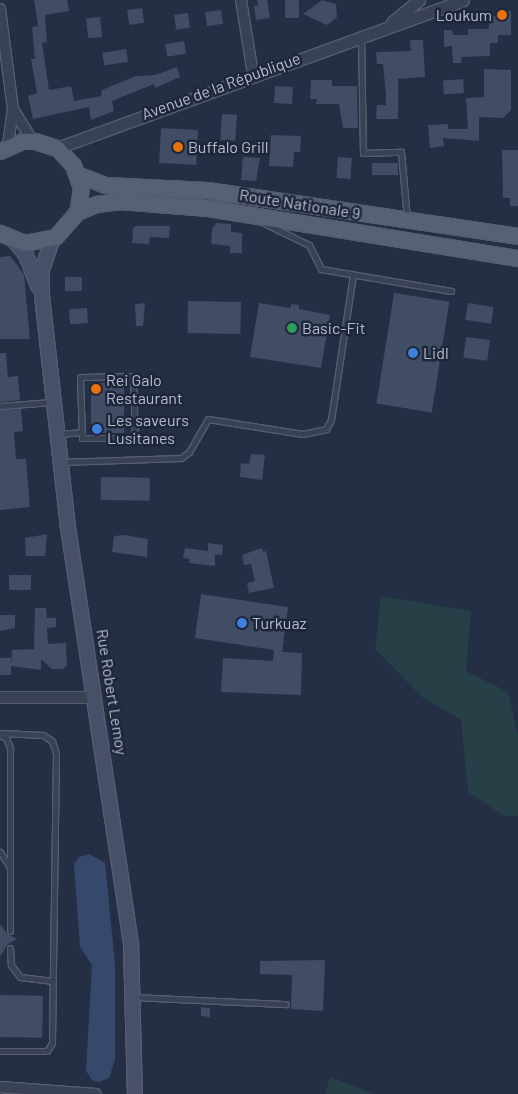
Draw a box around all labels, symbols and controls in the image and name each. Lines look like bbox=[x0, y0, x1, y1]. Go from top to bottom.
place label: Loukum bbox=[436, 5, 492, 25]
marker: Loukum bbox=[496, 9, 508, 21]
street label: Avenue de la République bbox=[139, 48, 303, 124]
place label: Buffalo Grill bbox=[188, 137, 268, 157]
marker: Buffalo Grill bbox=[172, 141, 184, 153]
street label: Route Nationale 9 bbox=[238, 185, 362, 223]
place label: Basic-Fit bbox=[302, 318, 365, 338]
marker: Basic-Fit bbox=[286, 322, 298, 334]
place label: Lidl bbox=[423, 343, 449, 363]
marker: Lidl bbox=[407, 347, 419, 359]
place label: Rei Galo Restaurant bbox=[106, 370, 183, 408]
marker: Rei Galo Restaurant bbox=[90, 383, 102, 395]
place label: Les saveurs Lusitanes bbox=[107, 410, 189, 448]
marker: Les saveurs Lusitanes bbox=[91, 423, 103, 435]
place label: Turkuaz bbox=[252, 613, 307, 633]
marker: Turkuaz bbox=[236, 617, 248, 629]
street label: Rue Robert Lemoy bbox=[93, 628, 131, 756]

